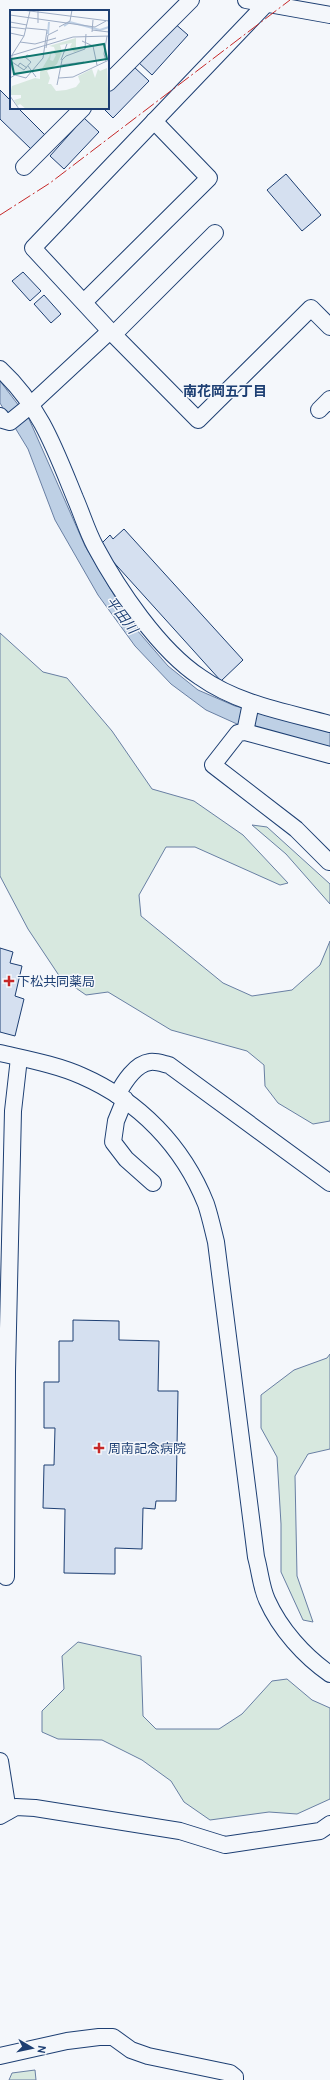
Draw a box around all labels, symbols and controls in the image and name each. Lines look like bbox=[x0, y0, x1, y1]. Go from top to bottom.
inset map bbox=[10, 10, 109, 109]
district label: 南花岡五丁目 bbox=[183, 382, 267, 400]
water label: 平田川 bbox=[102, 593, 143, 639]
place label: 下松共同薬局 bbox=[17, 973, 95, 989]
marker: 下松共同薬局 bbox=[4, 976, 14, 986]
place label: 周南記念病院 bbox=[108, 1440, 186, 1456]
marker: 周南記念病院 bbox=[93, 1442, 105, 1454]
north arrow bbox=[12, 2028, 52, 2068]
text: N bbox=[34, 2045, 49, 2055]

